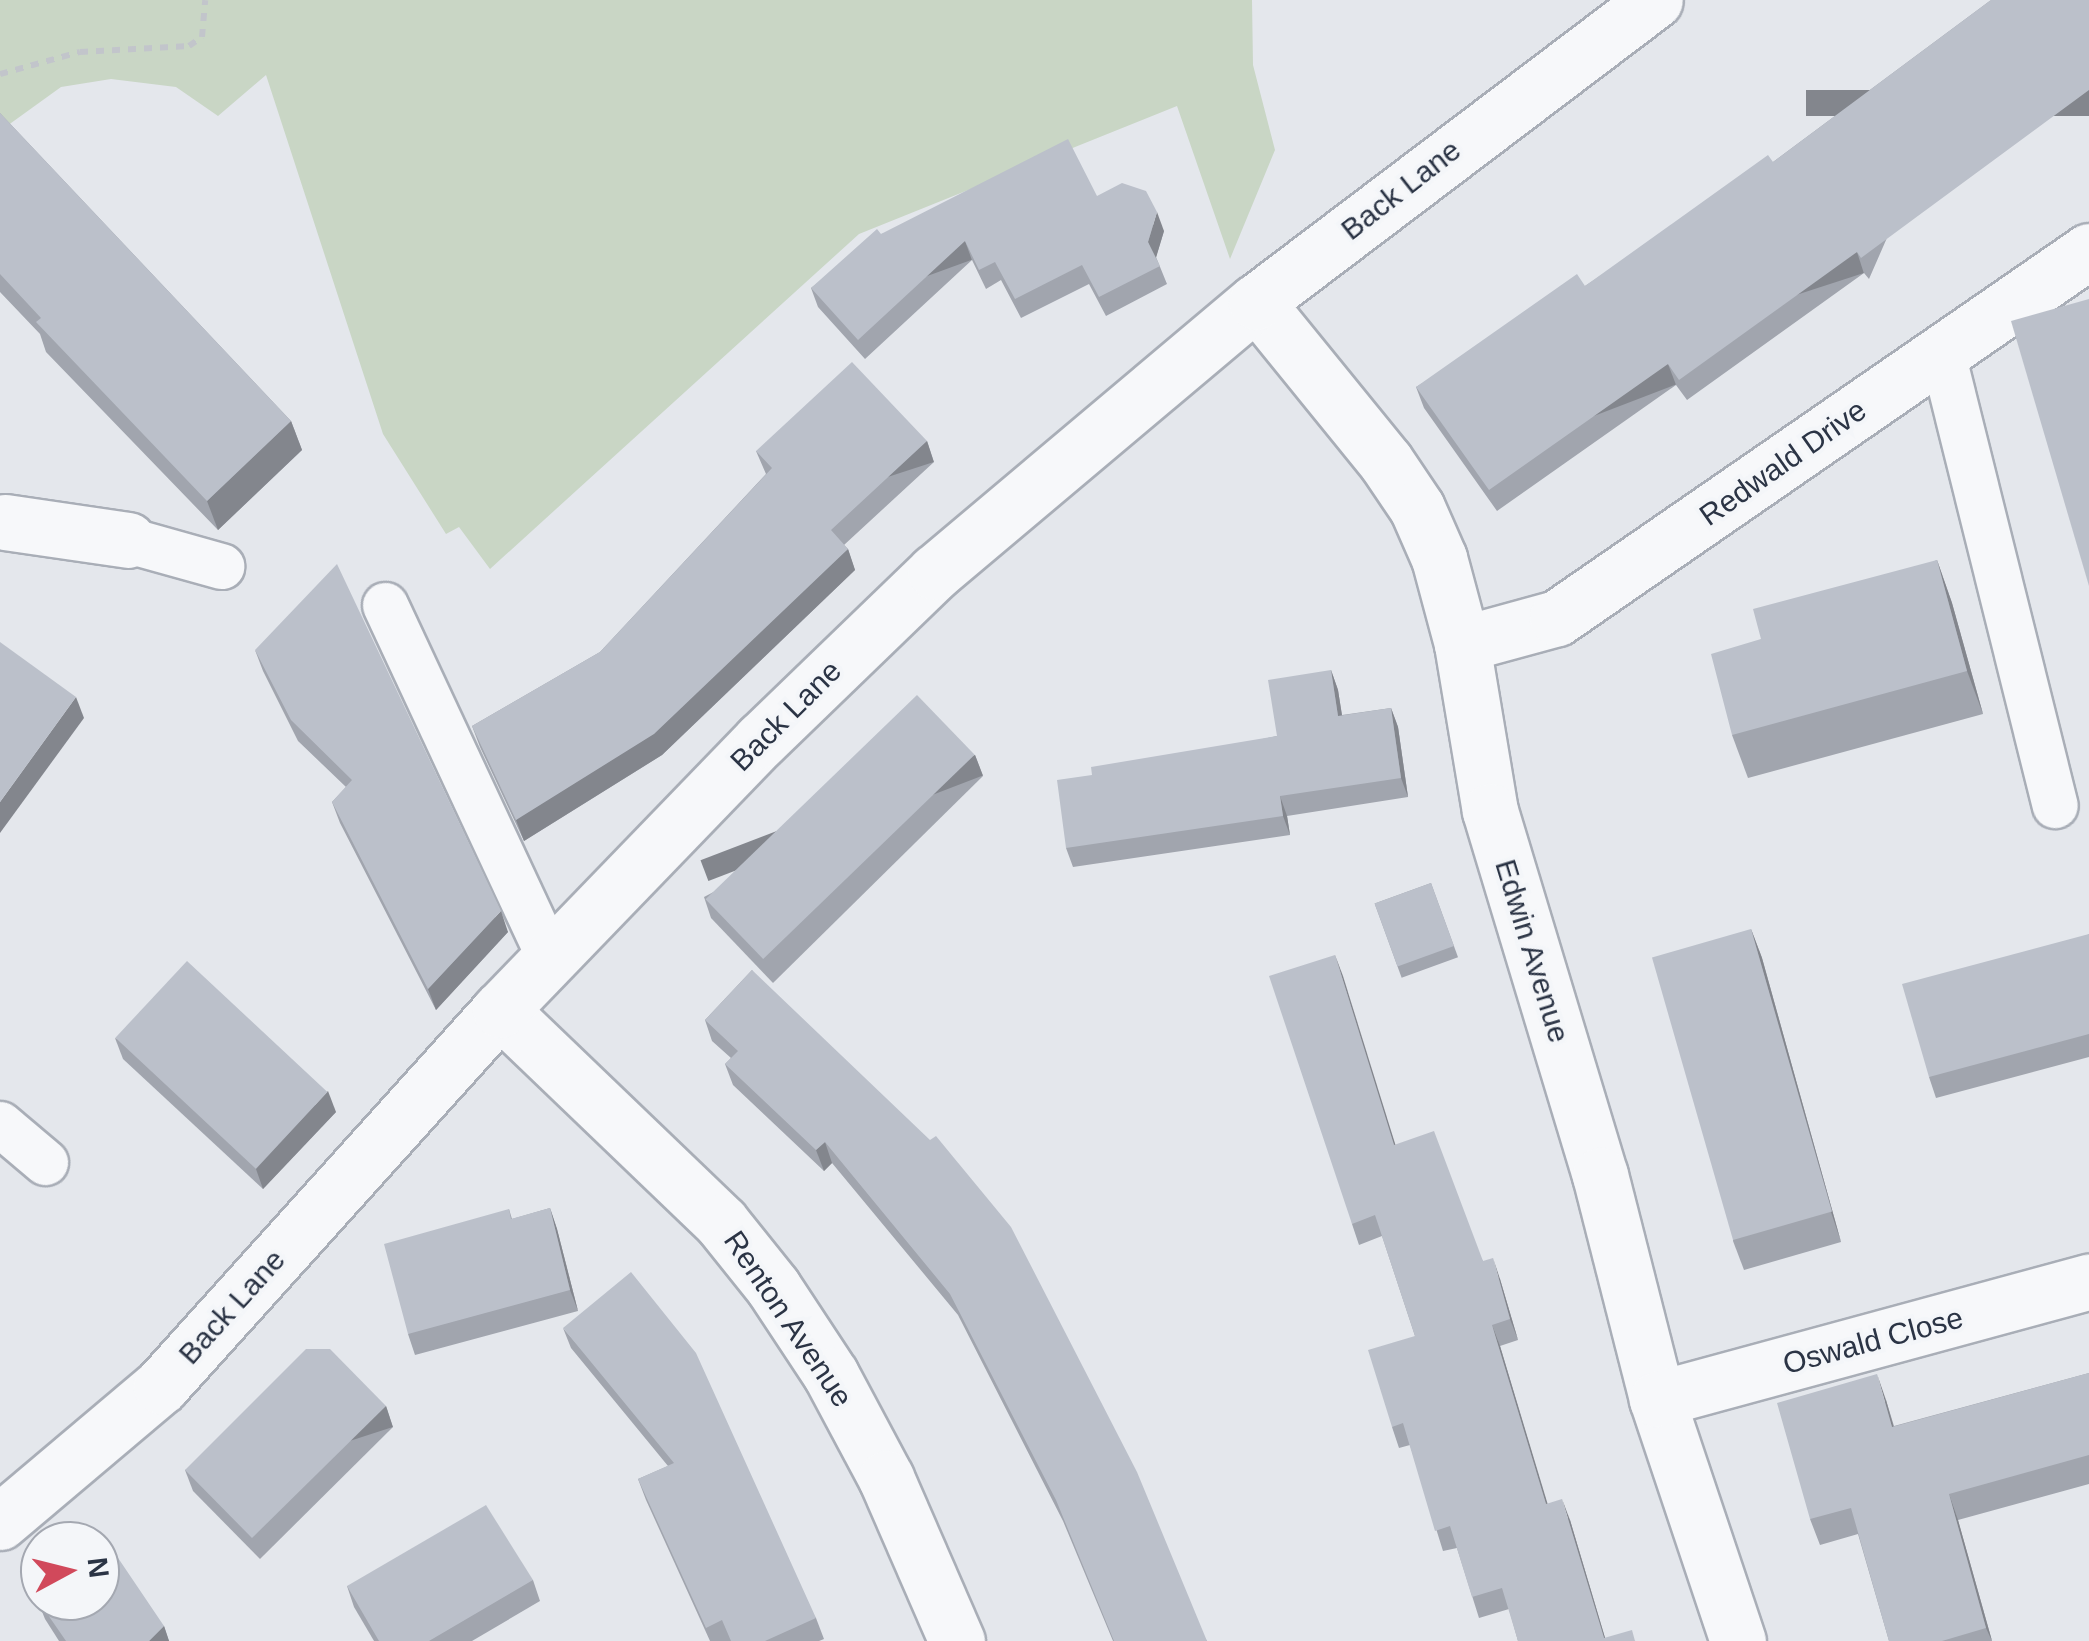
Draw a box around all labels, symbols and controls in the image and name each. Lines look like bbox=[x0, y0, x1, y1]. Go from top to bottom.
street label: Back Lane bbox=[1334, 132, 1468, 248]
street label: Redwald Drive bbox=[1693, 392, 1873, 534]
street label: Back Lane bbox=[723, 653, 849, 779]
street label: Edwin Avenue bbox=[1487, 854, 1577, 1048]
street label: Renton Avenue bbox=[715, 1223, 861, 1415]
street label: Back Lane bbox=[171, 1242, 293, 1372]
street label: Oswald Close bbox=[1779, 1300, 1967, 1382]
north arrow bbox=[20, 1521, 120, 1621]
text: N bbox=[82, 1556, 115, 1579]

